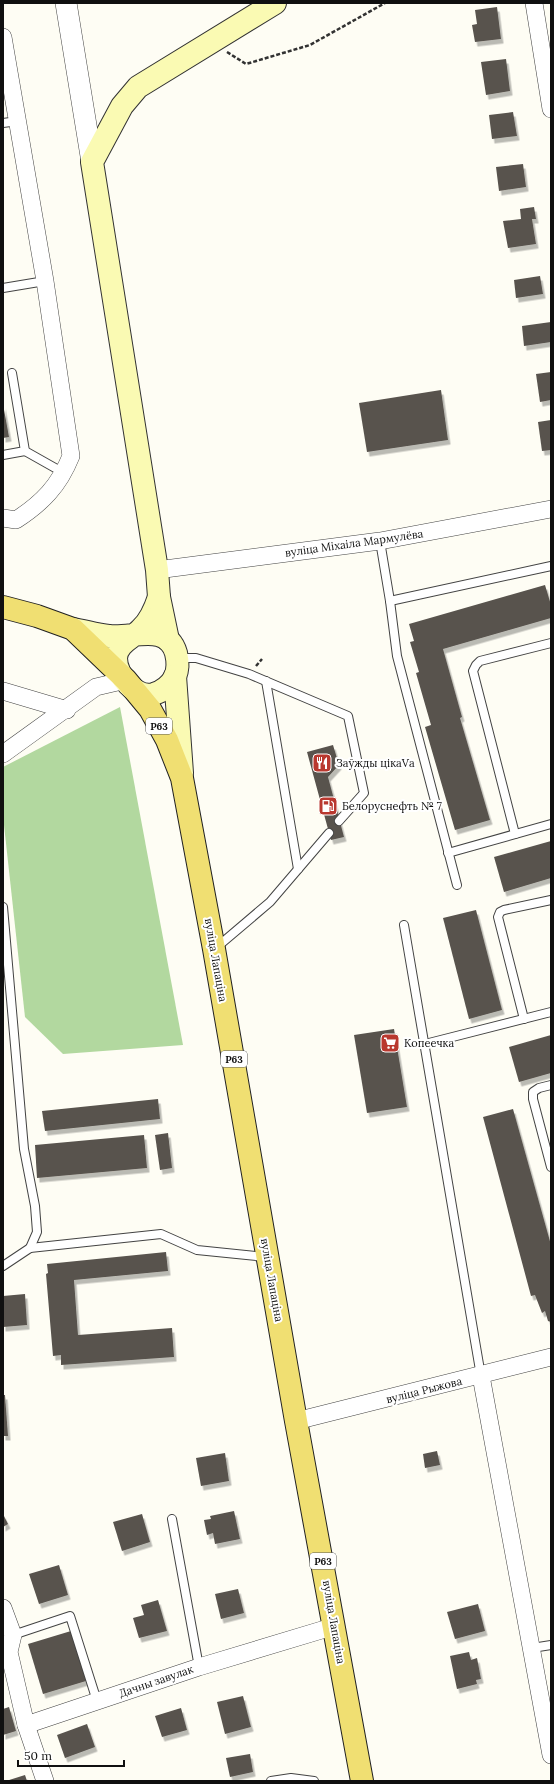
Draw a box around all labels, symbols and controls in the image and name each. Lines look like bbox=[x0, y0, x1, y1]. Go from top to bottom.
street label: вуліца Міхаіла Мармулёва bbox=[284, 526, 424, 560]
road number: Р63 bbox=[146, 718, 172, 734]
restaurant icon: Заўжды цікаVа bbox=[311, 752, 333, 774]
place label: Заўжды цікаVа bbox=[336, 756, 415, 770]
fuel station icon: Белоруснефть № 7 bbox=[317, 795, 339, 817]
place label: Белоруснефть № 7 bbox=[342, 799, 442, 813]
street label: вуліца Лапаціна bbox=[202, 917, 230, 1003]
supermarket icon: Копеечка bbox=[379, 1032, 401, 1054]
place label: Копеечка bbox=[404, 1036, 454, 1050]
road number: Р63 bbox=[221, 1051, 247, 1067]
street label: вуліца Лапаціна bbox=[258, 1237, 286, 1323]
street label: вуліца Рыжова bbox=[385, 1374, 464, 1406]
road number: Р63 bbox=[310, 1553, 336, 1569]
street label: вуліца Лапаціна bbox=[320, 1579, 348, 1665]
street label: Дачны завулак bbox=[117, 1662, 195, 1700]
scale bar bbox=[18, 1742, 124, 1768]
text: 50 m bbox=[24, 1748, 52, 1763]

